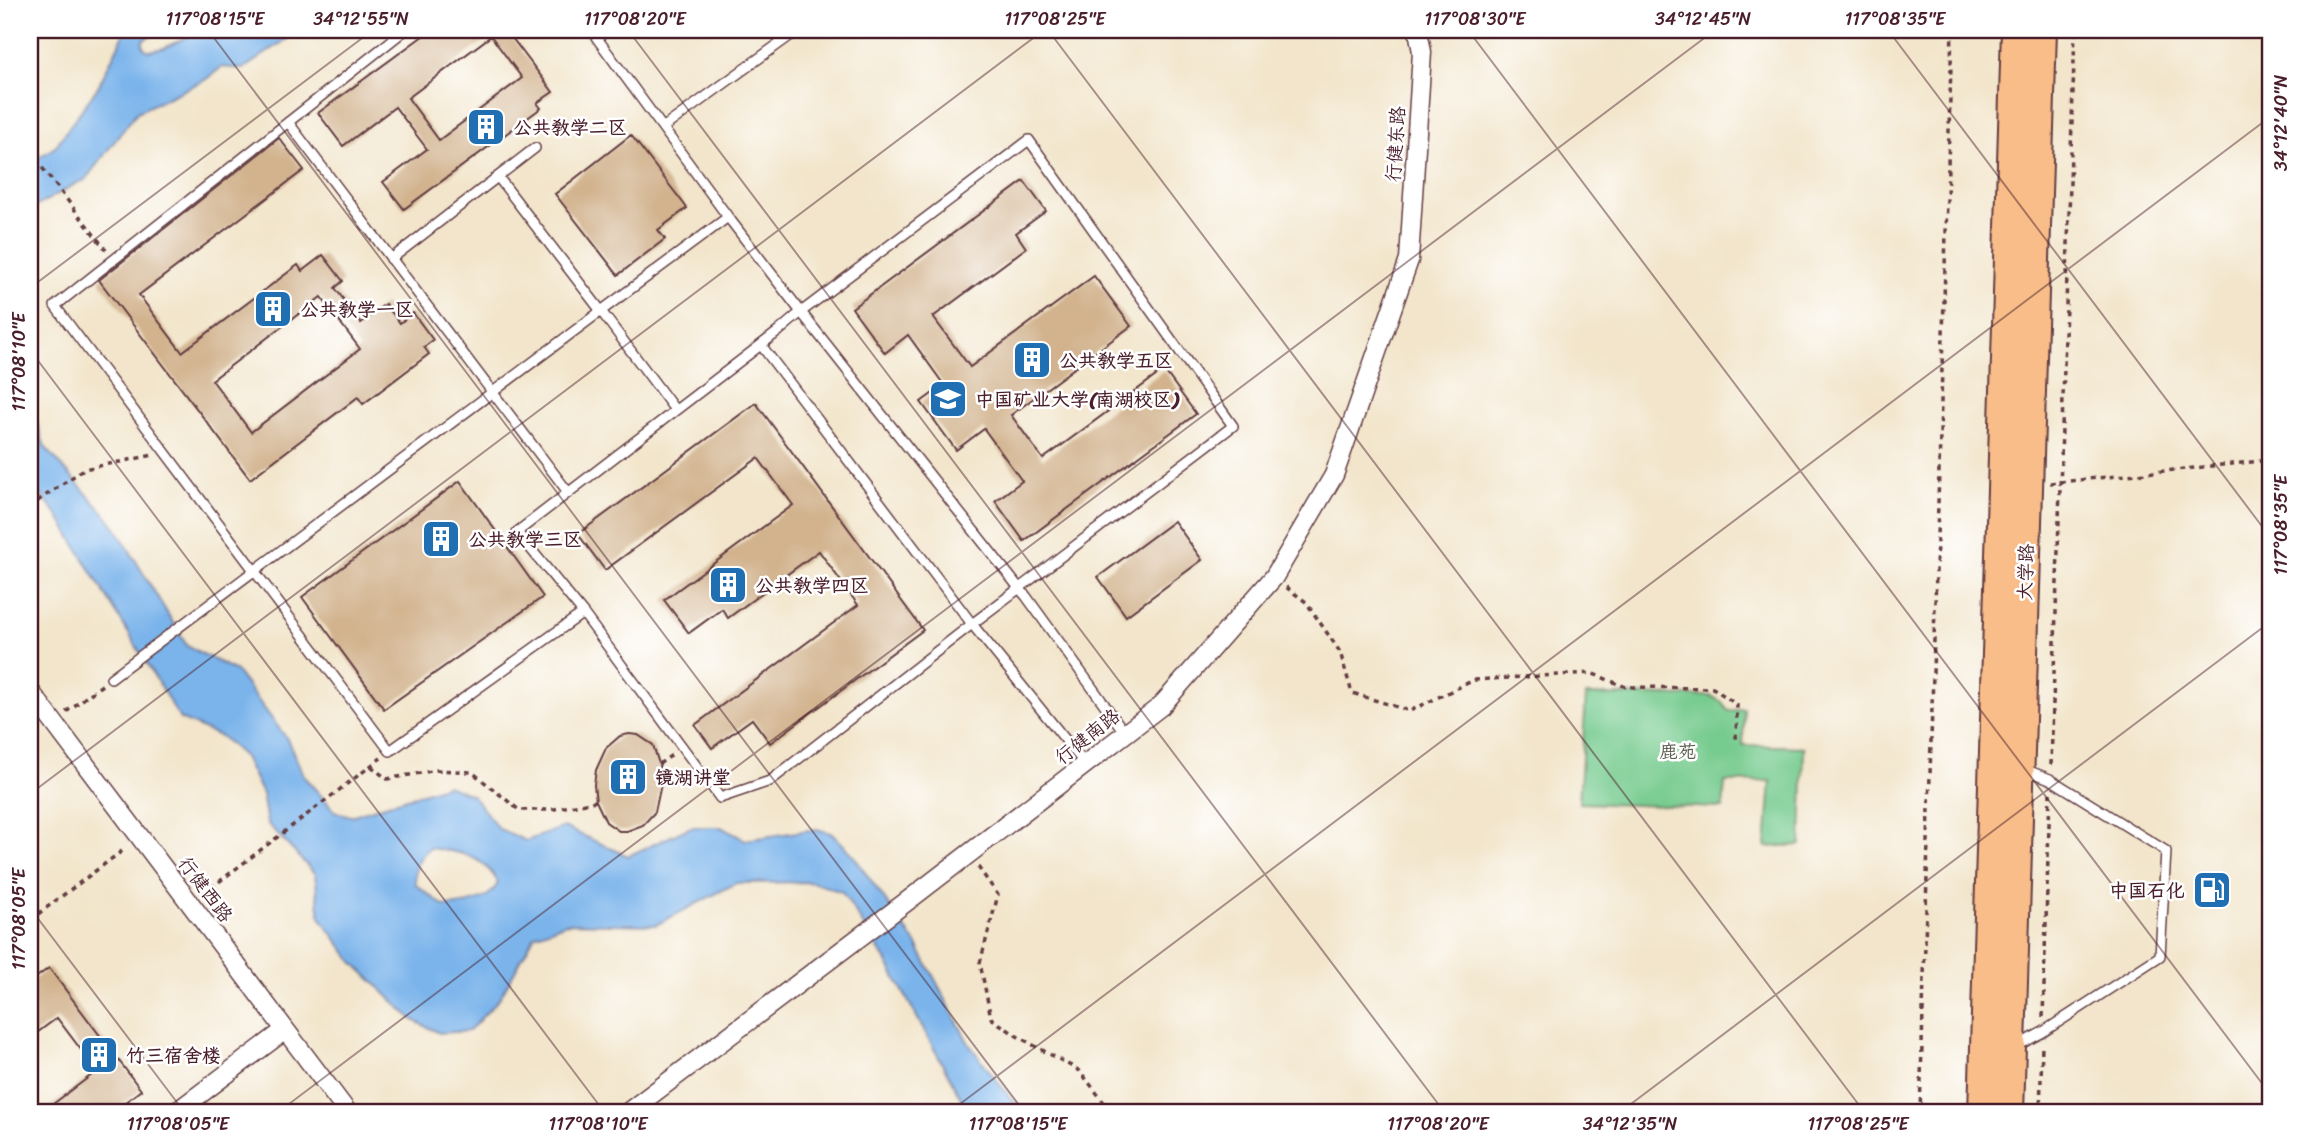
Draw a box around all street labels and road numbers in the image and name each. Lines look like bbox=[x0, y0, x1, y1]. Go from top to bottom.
street label: 行健东路 bbox=[1376, 105, 1415, 183]
street label: 大学路 bbox=[2008, 543, 2043, 601]
street label: 行健南路 bbox=[1047, 700, 1127, 773]
street label: 行健西路 bbox=[170, 849, 242, 930]

